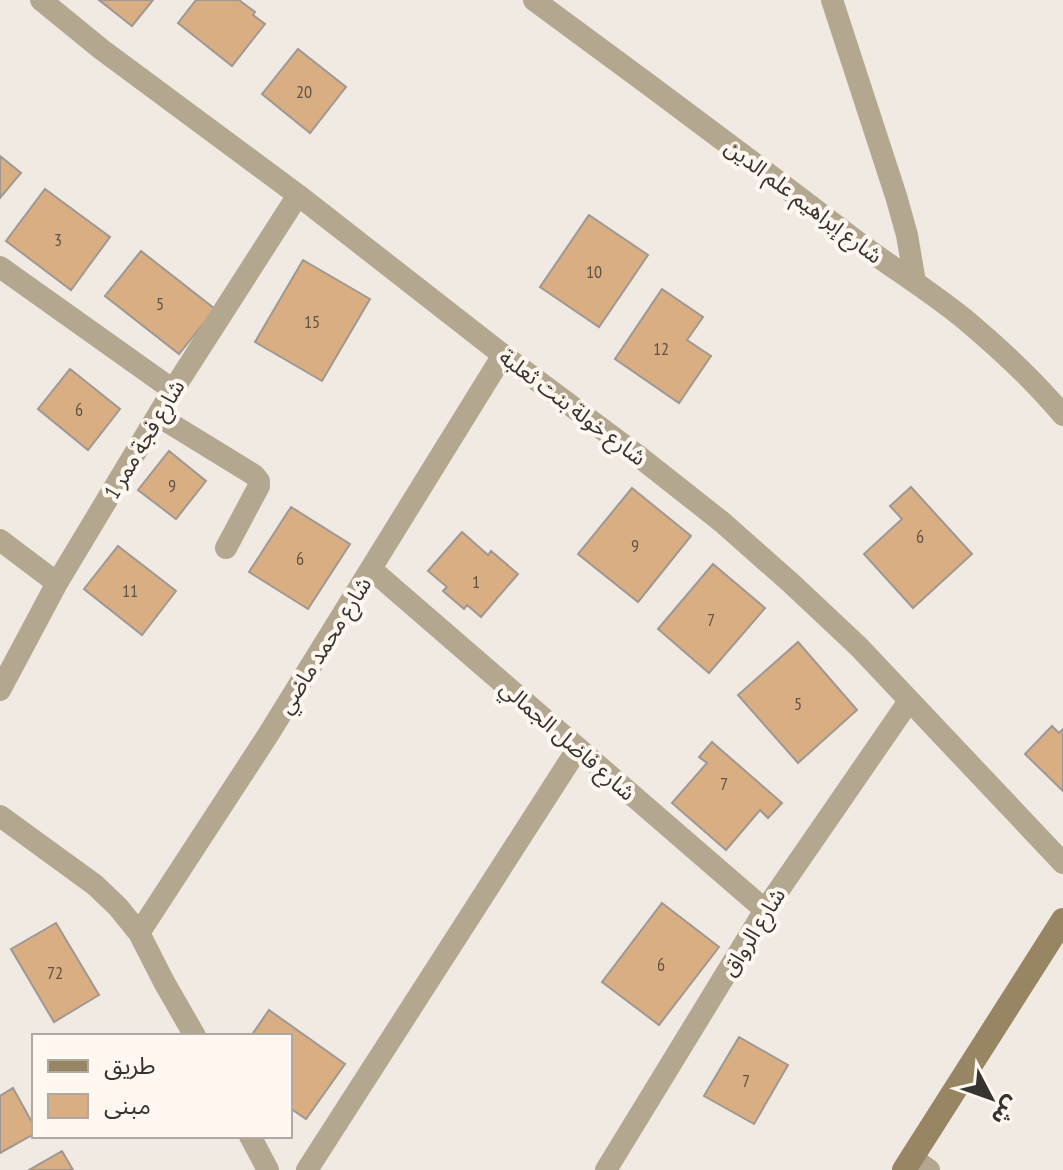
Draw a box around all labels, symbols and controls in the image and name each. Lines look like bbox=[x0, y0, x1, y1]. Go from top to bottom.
house number: 20 bbox=[296, 80, 312, 103]
street label: شارع إبراهيم علم الدين bbox=[718, 133, 888, 272]
house number: 3 bbox=[54, 228, 62, 251]
house number: 10 bbox=[586, 260, 602, 283]
house number: 5 bbox=[156, 292, 164, 315]
house number: 15 bbox=[304, 310, 320, 333]
house number: 12 bbox=[653, 337, 669, 360]
street label: شارع خولة بنت ثعلبة bbox=[492, 343, 652, 474]
street label: شارع فجة ممر 1 bbox=[97, 374, 193, 505]
house number: 6 bbox=[75, 398, 83, 421]
house number: 9 bbox=[168, 474, 176, 497]
house number: 6 bbox=[916, 525, 924, 548]
house number: 9 bbox=[631, 534, 639, 557]
house number: 6 bbox=[296, 547, 304, 570]
house number: 1 bbox=[472, 570, 480, 593]
street label: شارع محمد ماضي bbox=[271, 571, 380, 720]
house number: 11 bbox=[122, 579, 138, 602]
house number: 7 bbox=[707, 608, 715, 631]
street label: شارع فاضل الجمالي bbox=[492, 674, 641, 809]
house number: 5 bbox=[794, 692, 802, 715]
house number: 7 bbox=[720, 772, 728, 795]
street label: شارع الرواق bbox=[715, 882, 794, 983]
house number: 6 bbox=[657, 953, 665, 976]
house number: 72 bbox=[47, 961, 63, 984]
legend bbox=[32, 1034, 292, 1138]
text: طريق bbox=[104, 1050, 156, 1081]
north arrow bbox=[951, 1058, 1031, 1138]
house number: 7 bbox=[742, 1069, 750, 1092]
text: مبنى bbox=[104, 1090, 151, 1121]
text: ش bbox=[986, 1091, 1027, 1132]

